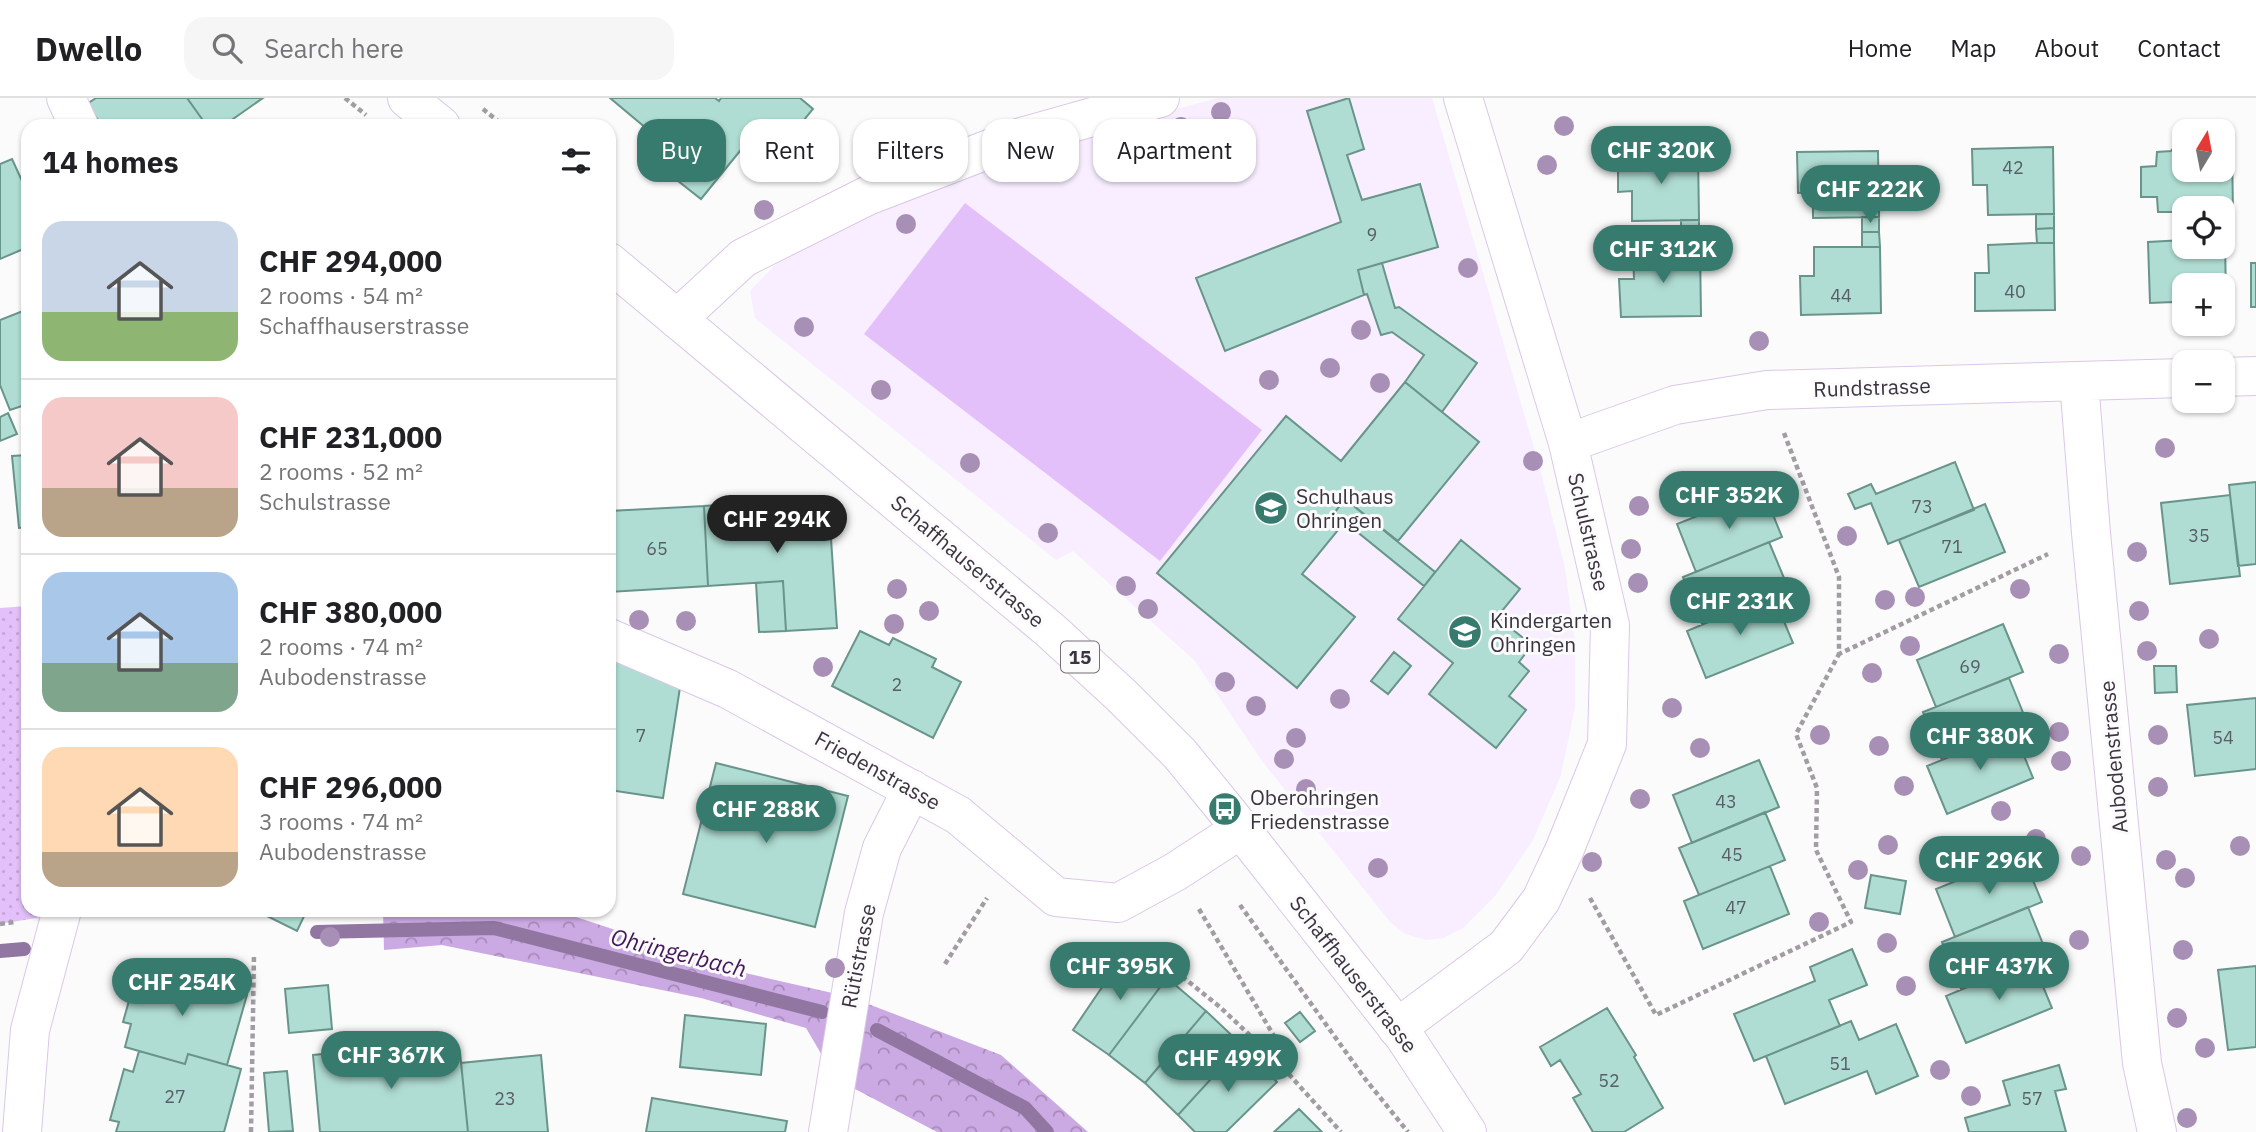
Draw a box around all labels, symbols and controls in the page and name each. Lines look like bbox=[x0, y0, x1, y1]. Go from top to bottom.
search box bbox=[184, 17, 674, 80]
text: Dwello bbox=[35, 27, 142, 70]
icon: search bbox=[208, 29, 246, 67]
text: Search here bbox=[264, 31, 404, 65]
text: Home bbox=[1848, 32, 1912, 64]
text: Map bbox=[1950, 32, 1996, 64]
text: About bbox=[2034, 32, 2099, 64]
text: Contact bbox=[2137, 32, 2221, 64]
chip: Buy bbox=[637, 119, 726, 182]
chip: Rent bbox=[740, 119, 839, 182]
chip: Filters bbox=[853, 119, 968, 182]
chip: New bbox=[982, 119, 1079, 182]
chip: Apartment bbox=[1093, 119, 1256, 182]
north arrow bbox=[2172, 119, 2235, 182]
map controls bbox=[2172, 119, 2235, 413]
pin: CHF 320K bbox=[1589, 126, 1733, 186]
text: CHF 320K bbox=[1607, 134, 1715, 164]
text: 14 homes bbox=[42, 142, 179, 181]
icon: filters bbox=[557, 142, 595, 180]
house number: 42 bbox=[2002, 156, 2024, 179]
pin: CHF 222K bbox=[1798, 166, 1942, 225]
text: CHF 222K bbox=[1816, 173, 1924, 203]
button: locate bbox=[2172, 196, 2235, 259]
house number: 9 bbox=[1367, 223, 1377, 246]
pin: CHF 312K bbox=[1591, 226, 1735, 285]
text: CHF 312K bbox=[1609, 233, 1717, 263]
text: CHF 294,000 bbox=[259, 241, 442, 280]
icon: home bbox=[98, 249, 182, 333]
button: + bbox=[2172, 273, 2235, 336]
text: 2 rooms · 54 m² bbox=[259, 280, 423, 310]
house number: 40 bbox=[2004, 280, 2026, 303]
house number: 44 bbox=[1830, 284, 1852, 307]
text: Schaffhauserstrasse bbox=[259, 310, 470, 340]
button: − bbox=[2172, 350, 2235, 413]
street label: Rundstrasse bbox=[1813, 371, 1931, 403]
text: CHF 231,000 bbox=[259, 417, 442, 456]
icon: home bbox=[98, 425, 182, 509]
text: 2 rooms · 52 m² bbox=[259, 456, 423, 486]
street label: Schulstrasse bbox=[1562, 470, 1616, 594]
pin: CHF 352K bbox=[1657, 472, 1801, 531]
text: CHF 352K bbox=[1675, 479, 1783, 509]
place label: Schulhaus Ohringen bbox=[1296, 482, 1394, 534]
text: Schulstrasse bbox=[259, 486, 391, 516]
street label: Schaffhauserstrasse bbox=[885, 489, 1051, 633]
school or university icon: Schulhaus Ohringen bbox=[1252, 489, 1290, 527]
house number: 73 bbox=[1911, 495, 1933, 518]
pin: CHF 294K bbox=[705, 496, 849, 555]
text: CHF 294K bbox=[723, 503, 831, 533]
house number: 35 bbox=[2188, 524, 2210, 547]
house number: 71 bbox=[1941, 535, 1963, 558]
house number: 65 bbox=[646, 537, 668, 560]
pin: CHF 231K bbox=[1668, 578, 1812, 637]
text: CHF 231K bbox=[1686, 585, 1794, 615]
text: CHF 380,000 bbox=[259, 592, 442, 631]
icon: home bbox=[98, 600, 182, 684]
place label: Kindergarten Ohringen bbox=[1490, 606, 1612, 658]
school or university icon: Kindergarten Ohringen bbox=[1446, 613, 1484, 651]
text: 2 rooms · 74 m² bbox=[259, 631, 423, 661]
road number: 15 bbox=[1061, 642, 1099, 672]
house number: 69 bbox=[1959, 655, 1981, 678]
text: Aubodenstrasse bbox=[259, 661, 427, 691]
house number: 2 bbox=[892, 673, 902, 696]
street label: Aubodenstrasse bbox=[2092, 680, 2134, 834]
pin: CHF 380K bbox=[1908, 712, 2052, 772]
text: CHF 380K bbox=[1926, 720, 2034, 750]
house number: 7 bbox=[636, 724, 646, 747]
street label: Friedenstrasse bbox=[810, 724, 946, 816]
house number: 54 bbox=[2212, 726, 2234, 749]
text: CHF 296,000 bbox=[259, 767, 442, 806]
icon: home bbox=[98, 775, 182, 859]
place label: Oberohringen Friedenstrasse bbox=[1250, 783, 1390, 835]
pin: CHF 288K bbox=[694, 786, 838, 845]
bus stop icon: Oberohringen Friedenstrasse bbox=[1206, 790, 1244, 828]
house number: 43 bbox=[1715, 790, 1737, 813]
text: CHF 288K bbox=[712, 793, 820, 823]
text: 3 rooms · 74 m² bbox=[259, 806, 423, 836]
text: Aubodenstrasse bbox=[259, 836, 427, 866]
pin: CHF 296K bbox=[1917, 836, 2061, 896]
house number: 45 bbox=[1721, 843, 1743, 866]
text: CHF 296K bbox=[1935, 844, 2043, 874]
street label: Schaffhauserstrasse bbox=[1284, 890, 1424, 1058]
house number: 47 bbox=[1725, 896, 1747, 919]
street label: Rütistrasse bbox=[834, 901, 882, 1011]
water label: Ohringerbach bbox=[608, 921, 750, 983]
pin: CHF 395K bbox=[1048, 942, 1192, 1002]
pin: CHF 437K bbox=[1927, 942, 2071, 1002]
text: CHF 395K bbox=[1066, 950, 1174, 980]
text: CHF 437K bbox=[1945, 950, 2053, 980]
pin: CHF 254K bbox=[110, 958, 254, 1018]
text: CHF 254K bbox=[128, 966, 236, 996]
pin: CHF 367K bbox=[319, 1032, 463, 1091]
pin: CHF 499K bbox=[1156, 1034, 1300, 1094]
text: CHF 367K bbox=[337, 1039, 445, 1069]
text: CHF 499K bbox=[1174, 1042, 1282, 1072]
house number: 51 bbox=[1829, 1052, 1851, 1075]
house number: 52 bbox=[1598, 1069, 1620, 1092]
house number: 27 bbox=[164, 1085, 186, 1108]
house number: 23 bbox=[494, 1087, 516, 1110]
house number: 57 bbox=[2021, 1087, 2043, 1110]

